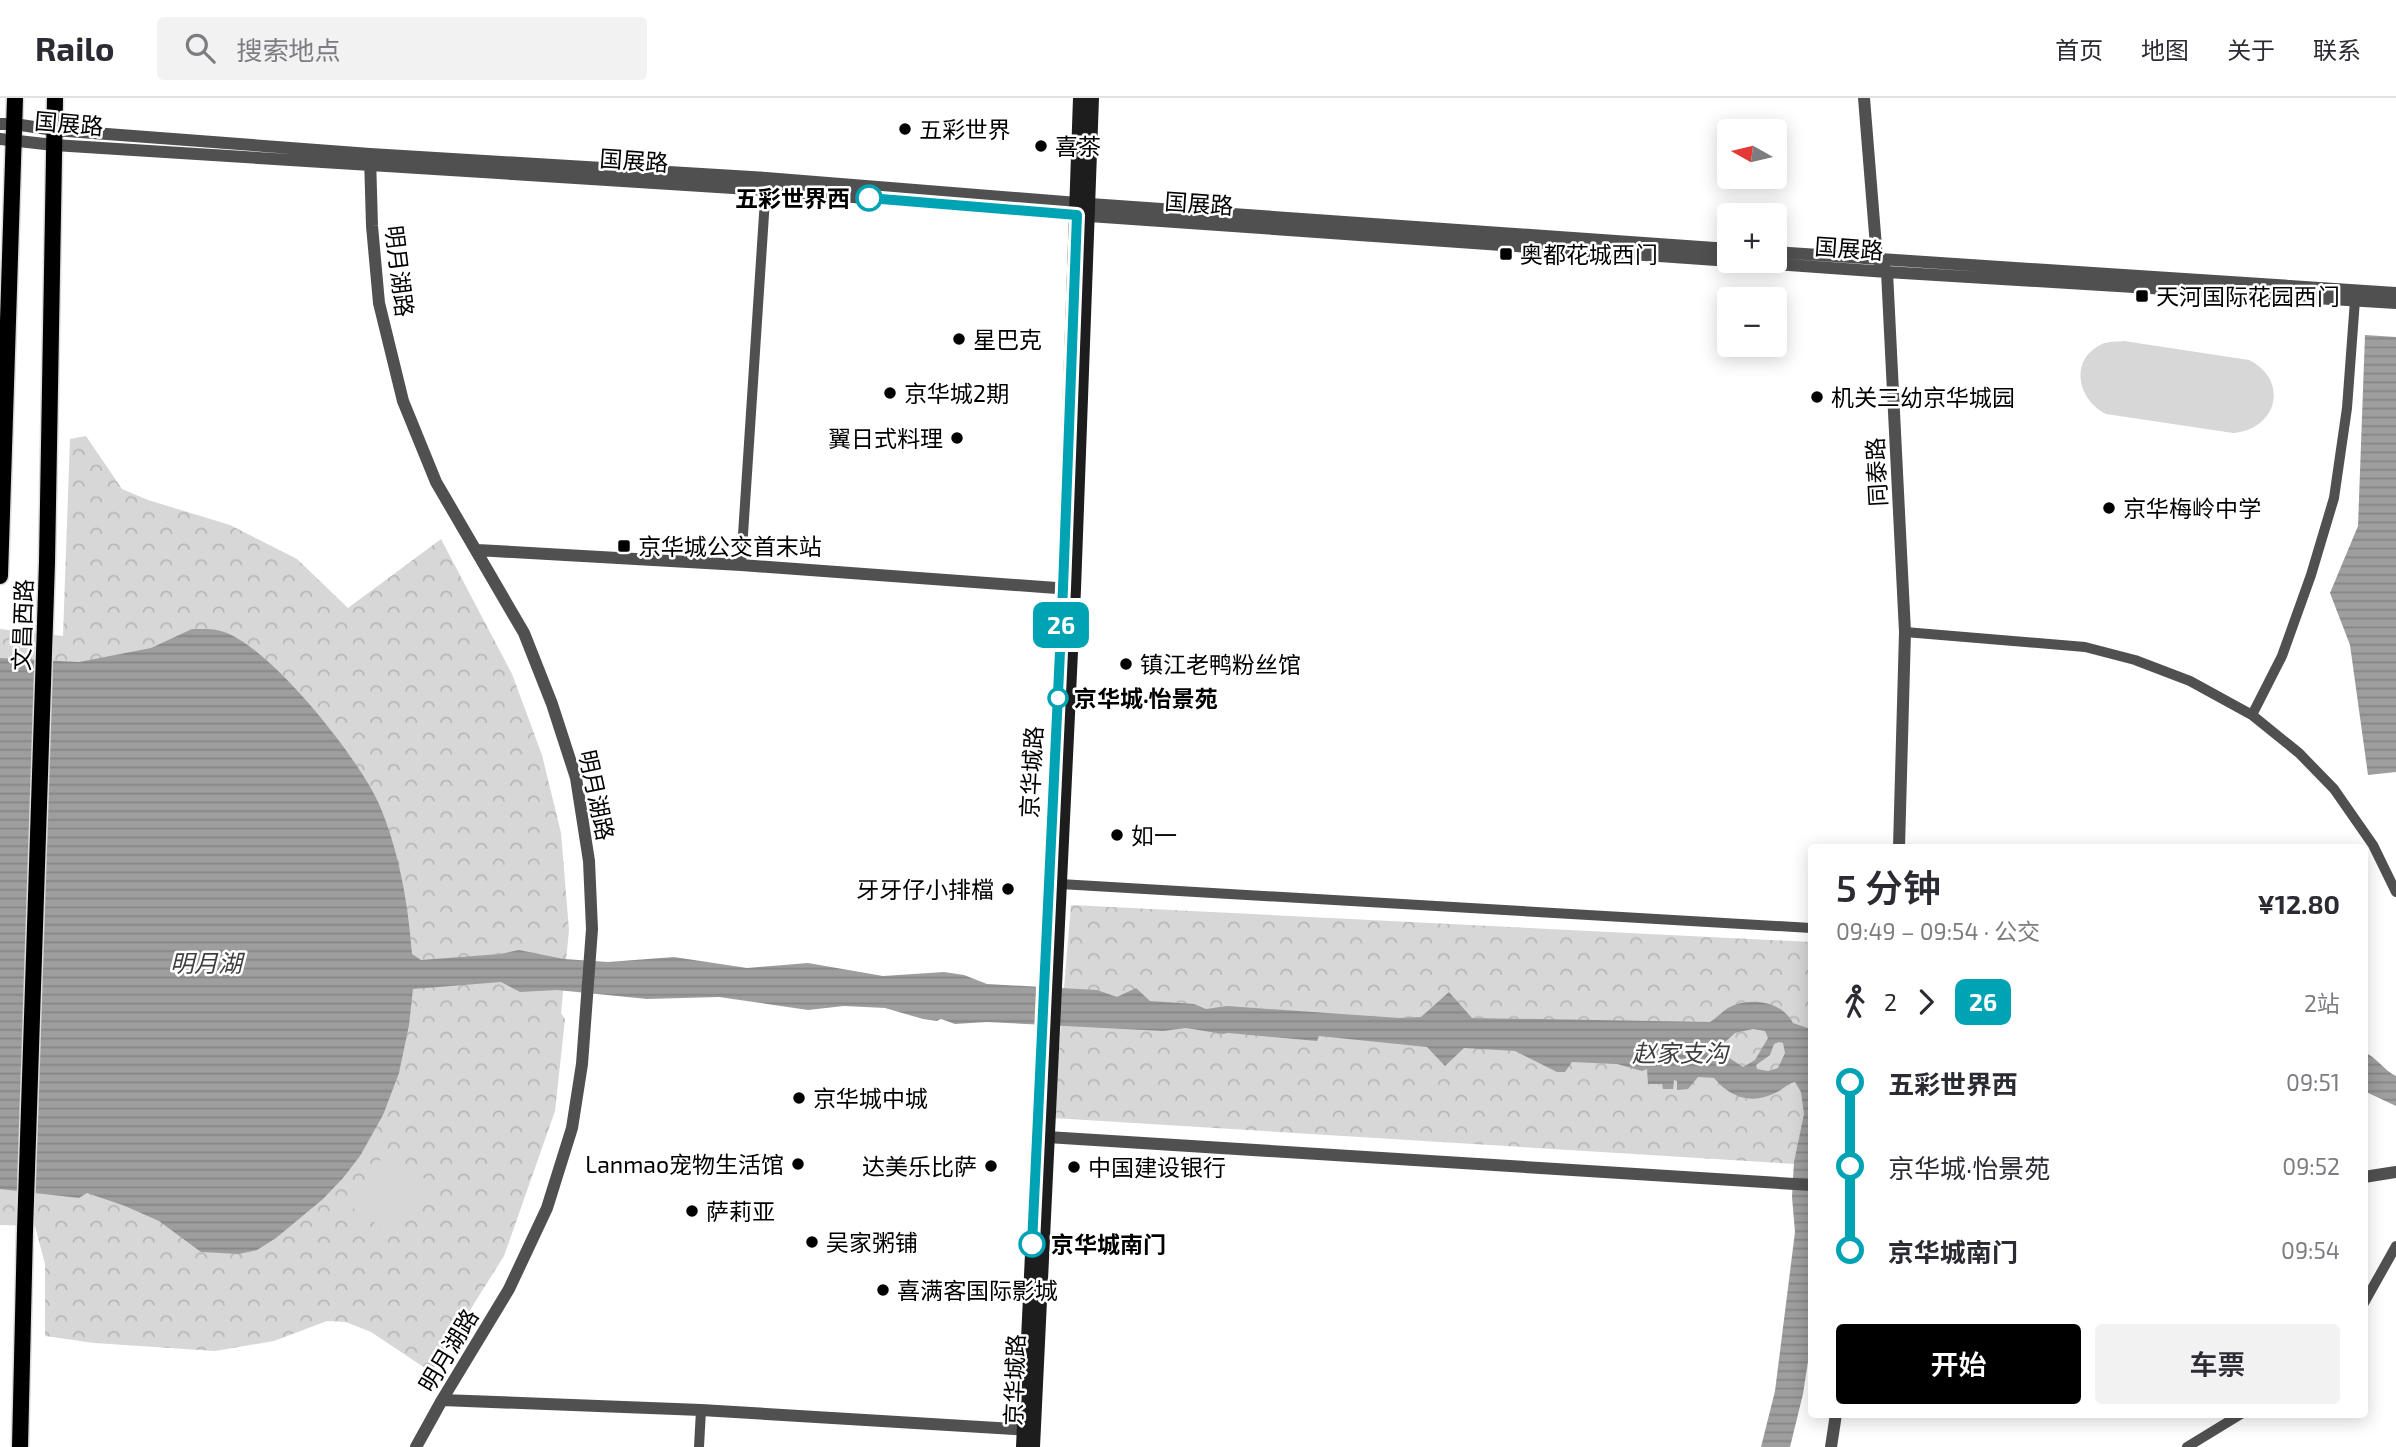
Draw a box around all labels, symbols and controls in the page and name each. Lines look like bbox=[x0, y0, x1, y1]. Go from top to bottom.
search box bbox=[157, 17, 647, 80]
text: Railo bbox=[35, 28, 115, 68]
icon: search bbox=[181, 29, 219, 67]
text: 搜索地点 bbox=[237, 34, 341, 65]
text: 首页 bbox=[2055, 35, 2103, 64]
text: 地图 bbox=[2141, 35, 2189, 64]
text: 关于 bbox=[2227, 35, 2275, 64]
text: 联系 bbox=[2313, 35, 2361, 64]
street label: 国展路 bbox=[33, 106, 105, 140]
place label: 五彩世界 bbox=[919, 115, 1011, 143]
north arrow bbox=[1717, 119, 1787, 189]
map controls bbox=[1717, 119, 1787, 357]
marker: 五彩世界 bbox=[897, 121, 913, 137]
place label: 喜茶 bbox=[1055, 132, 1101, 160]
marker: 喜茶 bbox=[1033, 138, 1049, 154]
street label: 国展路 bbox=[599, 144, 669, 176]
place label: 五彩世界西 bbox=[735, 184, 850, 212]
marker: 五彩世界西 bbox=[856, 185, 882, 211]
street label: 国展路 bbox=[1164, 187, 1234, 219]
button: + bbox=[1717, 203, 1787, 273]
street label: 明月湖路 bbox=[380, 224, 420, 318]
street label: 国展路 bbox=[1814, 232, 1884, 264]
place label: 奥都花城西门 bbox=[1520, 240, 1658, 268]
marker: 奥都花城西门 bbox=[1498, 246, 1514, 262]
place label: 天河国际花园西门 bbox=[2156, 282, 2340, 310]
button: − bbox=[1717, 287, 1787, 357]
marker: 天河国际花园西门 bbox=[2134, 288, 2150, 304]
place label: 星巴克 bbox=[973, 325, 1042, 353]
marker: 星巴克 bbox=[951, 331, 967, 347]
place label: 京华城2期 bbox=[904, 379, 1009, 407]
place label: 机关三幼京华城园 bbox=[1831, 383, 2015, 411]
marker: 京华城2期 bbox=[882, 385, 898, 401]
marker: 机关三幼京华城园 bbox=[1809, 389, 1825, 405]
place label: 翼日式料理 bbox=[828, 424, 943, 452]
marker: 翼日式料理 bbox=[949, 430, 965, 446]
street label: 同泰路 bbox=[1860, 437, 1892, 507]
place label: 京华梅岭中学 bbox=[2123, 494, 2261, 522]
marker: 京华梅岭中学 bbox=[2101, 500, 2117, 516]
place label: 京华城公交首末站 bbox=[638, 532, 822, 560]
marker: 京华城公交首末站 bbox=[616, 538, 632, 554]
street label: 文昌西路 bbox=[6, 579, 38, 671]
line badge: 26 bbox=[1030, 602, 1092, 648]
text: 26 bbox=[1047, 610, 1075, 639]
place label: 镇江老鸭粉丝馆 bbox=[1140, 650, 1301, 678]
marker: 镇江老鸭粉丝馆 bbox=[1118, 656, 1134, 672]
place label: 京华城·怡景苑 bbox=[1074, 684, 1218, 712]
marker: 京华城·怡景苑 bbox=[1048, 688, 1068, 708]
street label: 京华城路 bbox=[1015, 725, 1047, 819]
street label: 明月湖路 bbox=[574, 747, 620, 843]
place label: 如一 bbox=[1131, 821, 1177, 849]
marker: 如一 bbox=[1109, 827, 1125, 843]
text: 5 分钟 bbox=[1836, 864, 1941, 910]
place label: 牙牙仔小排檔 bbox=[856, 875, 994, 903]
marker: 牙牙仔小排檔 bbox=[1000, 881, 1016, 897]
text: ¥12.80 bbox=[2257, 888, 2340, 919]
text: 09:49 – 09:54 · 公交 bbox=[1836, 917, 2040, 945]
water label: 明月湖 bbox=[170, 948, 246, 977]
icon: walk bbox=[1836, 983, 1874, 1021]
icon: forward bbox=[1907, 983, 1945, 1021]
text: 26 bbox=[1969, 987, 1997, 1016]
text: 2 bbox=[1884, 988, 1897, 1016]
text: 2站 bbox=[2304, 989, 2340, 1017]
water label: 赵家支沟 bbox=[1632, 1038, 1731, 1067]
text: 五彩世界西 bbox=[1888, 1068, 2018, 1099]
text: 09:51 bbox=[2286, 1068, 2340, 1096]
place label: 京华城中城 bbox=[813, 1084, 928, 1112]
marker: 京华城中城 bbox=[791, 1090, 807, 1106]
place label: Lanmao宠物生活馆 bbox=[585, 1150, 784, 1178]
place label: 达美乐比萨 bbox=[862, 1152, 977, 1180]
text: 京华城·怡景苑 bbox=[1888, 1152, 2050, 1183]
text: 09:52 bbox=[2282, 1152, 2340, 1180]
place label: 中国建设银行 bbox=[1088, 1153, 1226, 1181]
marker: Lanmao宠物生活馆 bbox=[790, 1156, 806, 1172]
marker: 达美乐比萨 bbox=[983, 1158, 999, 1174]
marker: 中国建设银行 bbox=[1066, 1159, 1082, 1175]
place label: 萨莉亚 bbox=[706, 1197, 775, 1225]
marker: 萨莉亚 bbox=[684, 1203, 700, 1219]
place label: 吴家粥铺 bbox=[826, 1228, 918, 1256]
place label: 京华城南门 bbox=[1051, 1230, 1166, 1258]
marker: 京华城南门 bbox=[1019, 1231, 1045, 1257]
marker: 吴家粥铺 bbox=[804, 1234, 820, 1250]
text: 京华城南门 bbox=[1888, 1236, 2018, 1267]
text: 09:54 bbox=[2281, 1236, 2340, 1264]
place label: 喜满客国际影城 bbox=[897, 1276, 1058, 1304]
marker: 喜满客国际影城 bbox=[875, 1282, 891, 1298]
street label: 明月湖路 bbox=[412, 1303, 484, 1397]
button: 开始 bbox=[1836, 1324, 2081, 1404]
button: 车票 bbox=[2095, 1324, 2340, 1404]
street label: 京华城路 bbox=[998, 1334, 1030, 1426]

